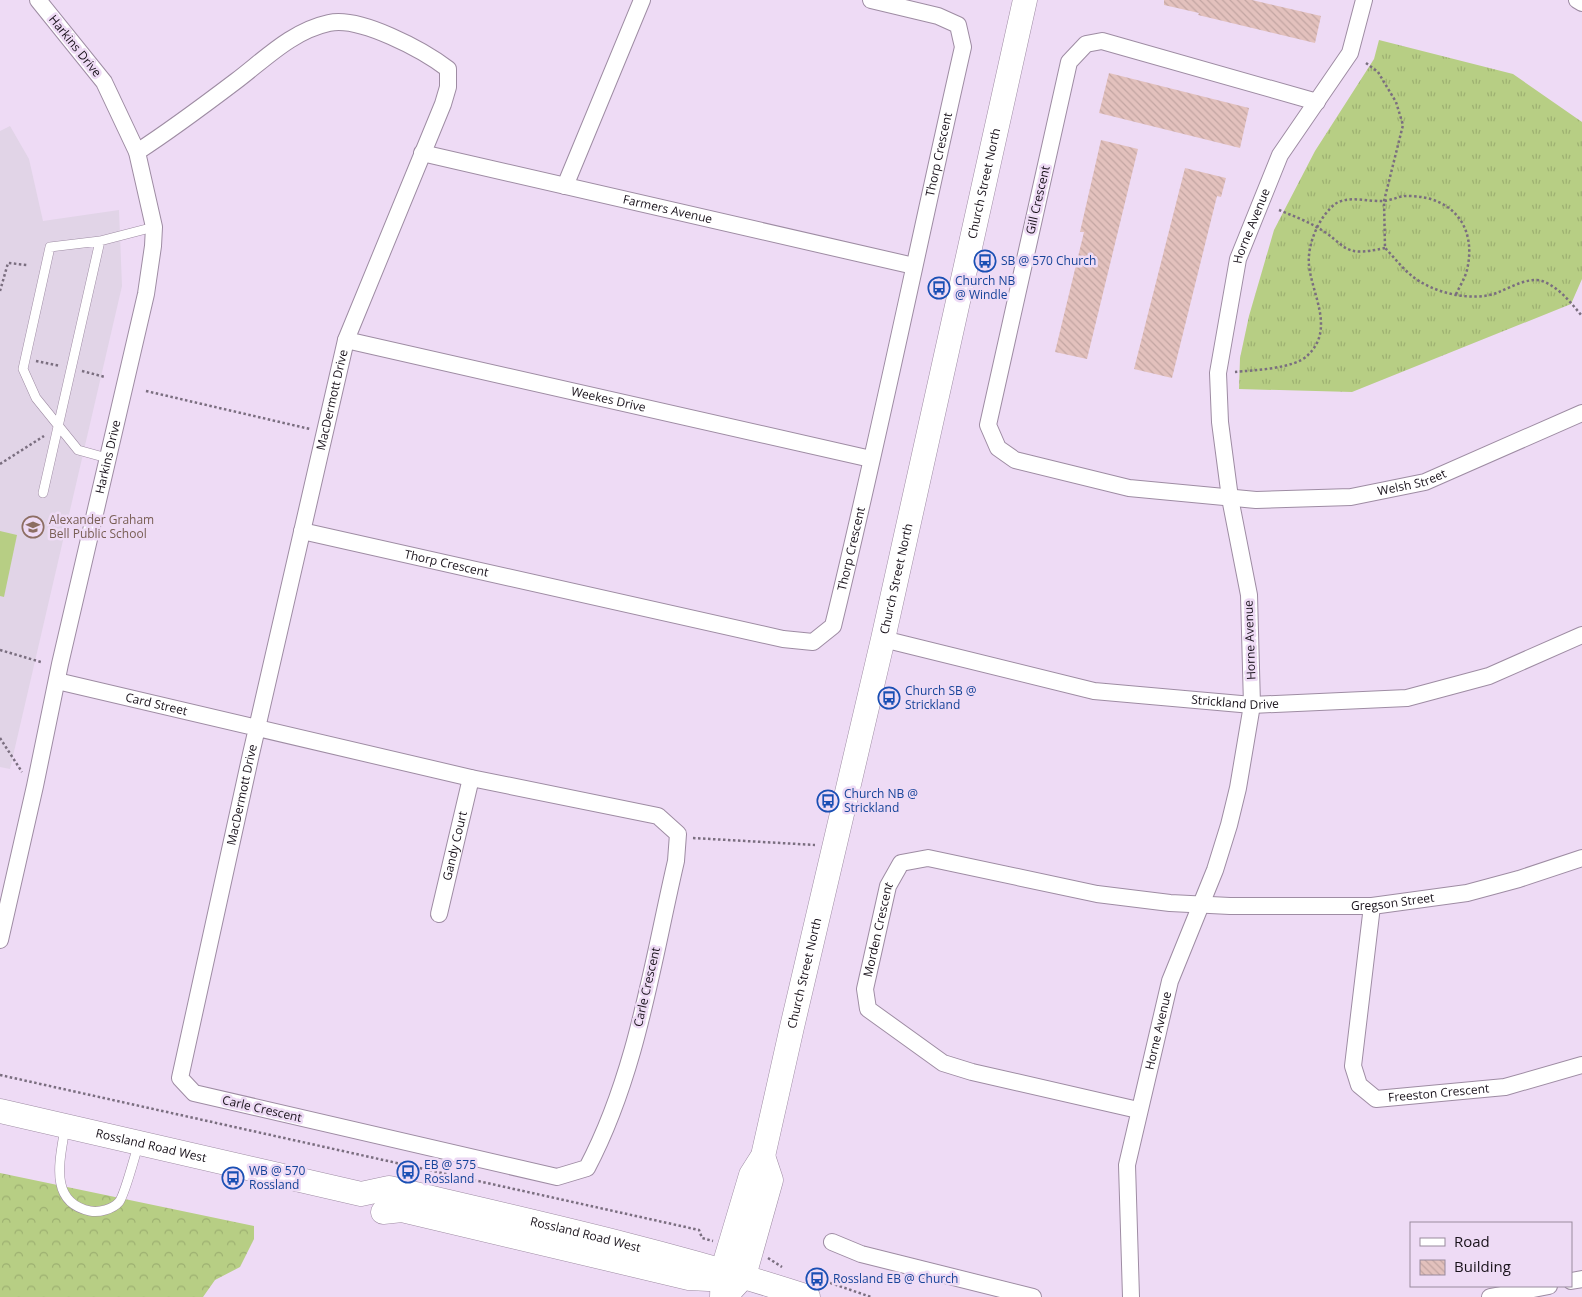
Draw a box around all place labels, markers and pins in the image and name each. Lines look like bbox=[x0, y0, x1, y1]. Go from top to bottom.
bus stop icon: SB @ 570 Church bbox=[973, 249, 997, 273]
place label: SB @ 570 Church bbox=[1001, 252, 1096, 269]
place label: Church NB @ Windle bbox=[955, 272, 1015, 303]
bus stop icon: Church NB @ Windle bbox=[927, 276, 951, 300]
place label: Alexander Graham Bell Public School bbox=[49, 511, 154, 542]
school or university icon: Alexander Graham Bell Public School bbox=[21, 515, 45, 539]
place label: Church SB @ Strickland bbox=[905, 682, 977, 713]
bus stop icon: Church SB @ Strickland bbox=[877, 686, 901, 710]
place label: Church NB @ Strickland bbox=[844, 785, 918, 816]
bus stop icon: Church NB @ Strickland bbox=[816, 789, 840, 813]
place label: EB @ 575 Rossland bbox=[424, 1156, 476, 1187]
bus stop icon: EB @ 575 Rossland bbox=[396, 1160, 420, 1184]
place label: WB @ 570 Rossland bbox=[249, 1162, 306, 1193]
bus stop icon: WB @ 570 Rossland bbox=[221, 1166, 245, 1190]
bus stop icon: Rossland EB @ Church bbox=[805, 1267, 829, 1291]
place label: Rossland EB @ Church bbox=[833, 1270, 958, 1287]

